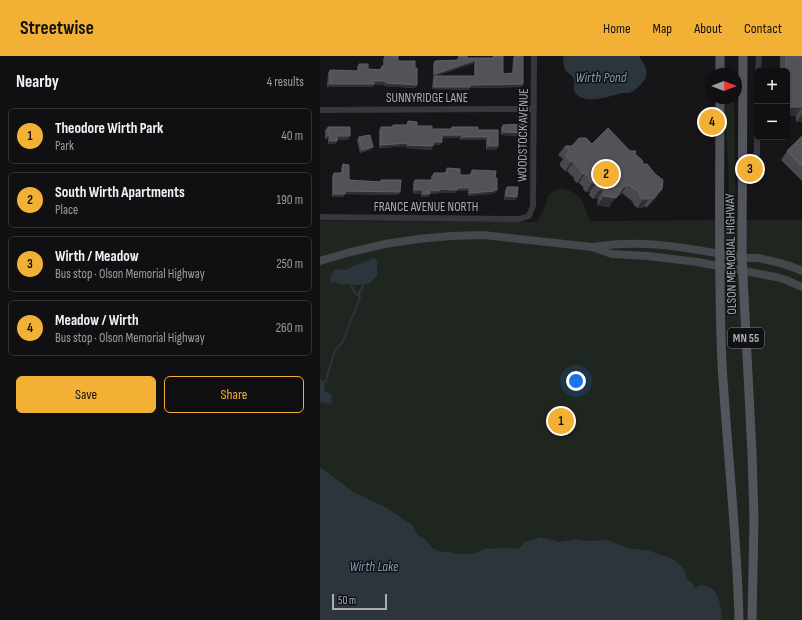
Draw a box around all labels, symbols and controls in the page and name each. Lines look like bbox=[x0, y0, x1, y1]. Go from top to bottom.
text: Streetwise bbox=[20, 17, 94, 40]
text: Home bbox=[603, 20, 631, 37]
text: Map bbox=[653, 20, 672, 37]
text: About bbox=[694, 20, 722, 37]
text: Contact bbox=[744, 20, 782, 37]
north arrow bbox=[706, 68, 742, 104]
map controls bbox=[754, 68, 790, 140]
button: + bbox=[754, 68, 790, 104]
water label: Wirth Pond bbox=[576, 69, 628, 86]
text: Nearby bbox=[16, 72, 59, 92]
text: 4 results bbox=[267, 74, 304, 90]
street label: WOODSTOCK AVENUE bbox=[514, 88, 532, 182]
street label: SUNNYRIDGE LANE bbox=[386, 90, 468, 106]
button: − bbox=[754, 104, 790, 140]
pin: 4 bbox=[699, 107, 725, 137]
text: Theodore Wirth Park bbox=[55, 119, 163, 138]
text: 1 bbox=[27, 128, 33, 144]
text: 40 m bbox=[281, 128, 303, 144]
text: Park bbox=[55, 138, 74, 154]
pin: 3 bbox=[737, 154, 763, 184]
pin: 2 bbox=[593, 159, 619, 189]
text: South Wirth Apartments bbox=[55, 183, 185, 202]
text: 2 bbox=[27, 192, 33, 208]
text: 190 m bbox=[276, 192, 303, 208]
street label: OLSON MEMORIAL HIGHWAY bbox=[722, 193, 740, 315]
street label: FRANCE AVENUE NORTH bbox=[374, 199, 478, 215]
text: Place bbox=[55, 202, 78, 218]
text: Wirth / Meadow bbox=[55, 247, 139, 266]
text: 3 bbox=[27, 256, 33, 272]
text: 250 m bbox=[276, 256, 303, 272]
text: Bus stop · Olson Memorial Highway bbox=[55, 266, 205, 282]
text: Meadow / Wirth bbox=[55, 311, 139, 330]
text: 4 bbox=[27, 320, 33, 336]
text: 260 m bbox=[276, 320, 303, 336]
road number: MN 55 bbox=[728, 328, 764, 348]
text: Bus stop · Olson Memorial Highway bbox=[55, 330, 205, 346]
your location bbox=[566, 371, 586, 391]
button: Save bbox=[16, 376, 156, 413]
button: Share bbox=[164, 376, 304, 413]
pin: 1 bbox=[548, 406, 574, 436]
water label: Wirth Lake bbox=[350, 558, 399, 575]
scale bar bbox=[332, 592, 387, 611]
text: 50 m bbox=[338, 594, 356, 607]

